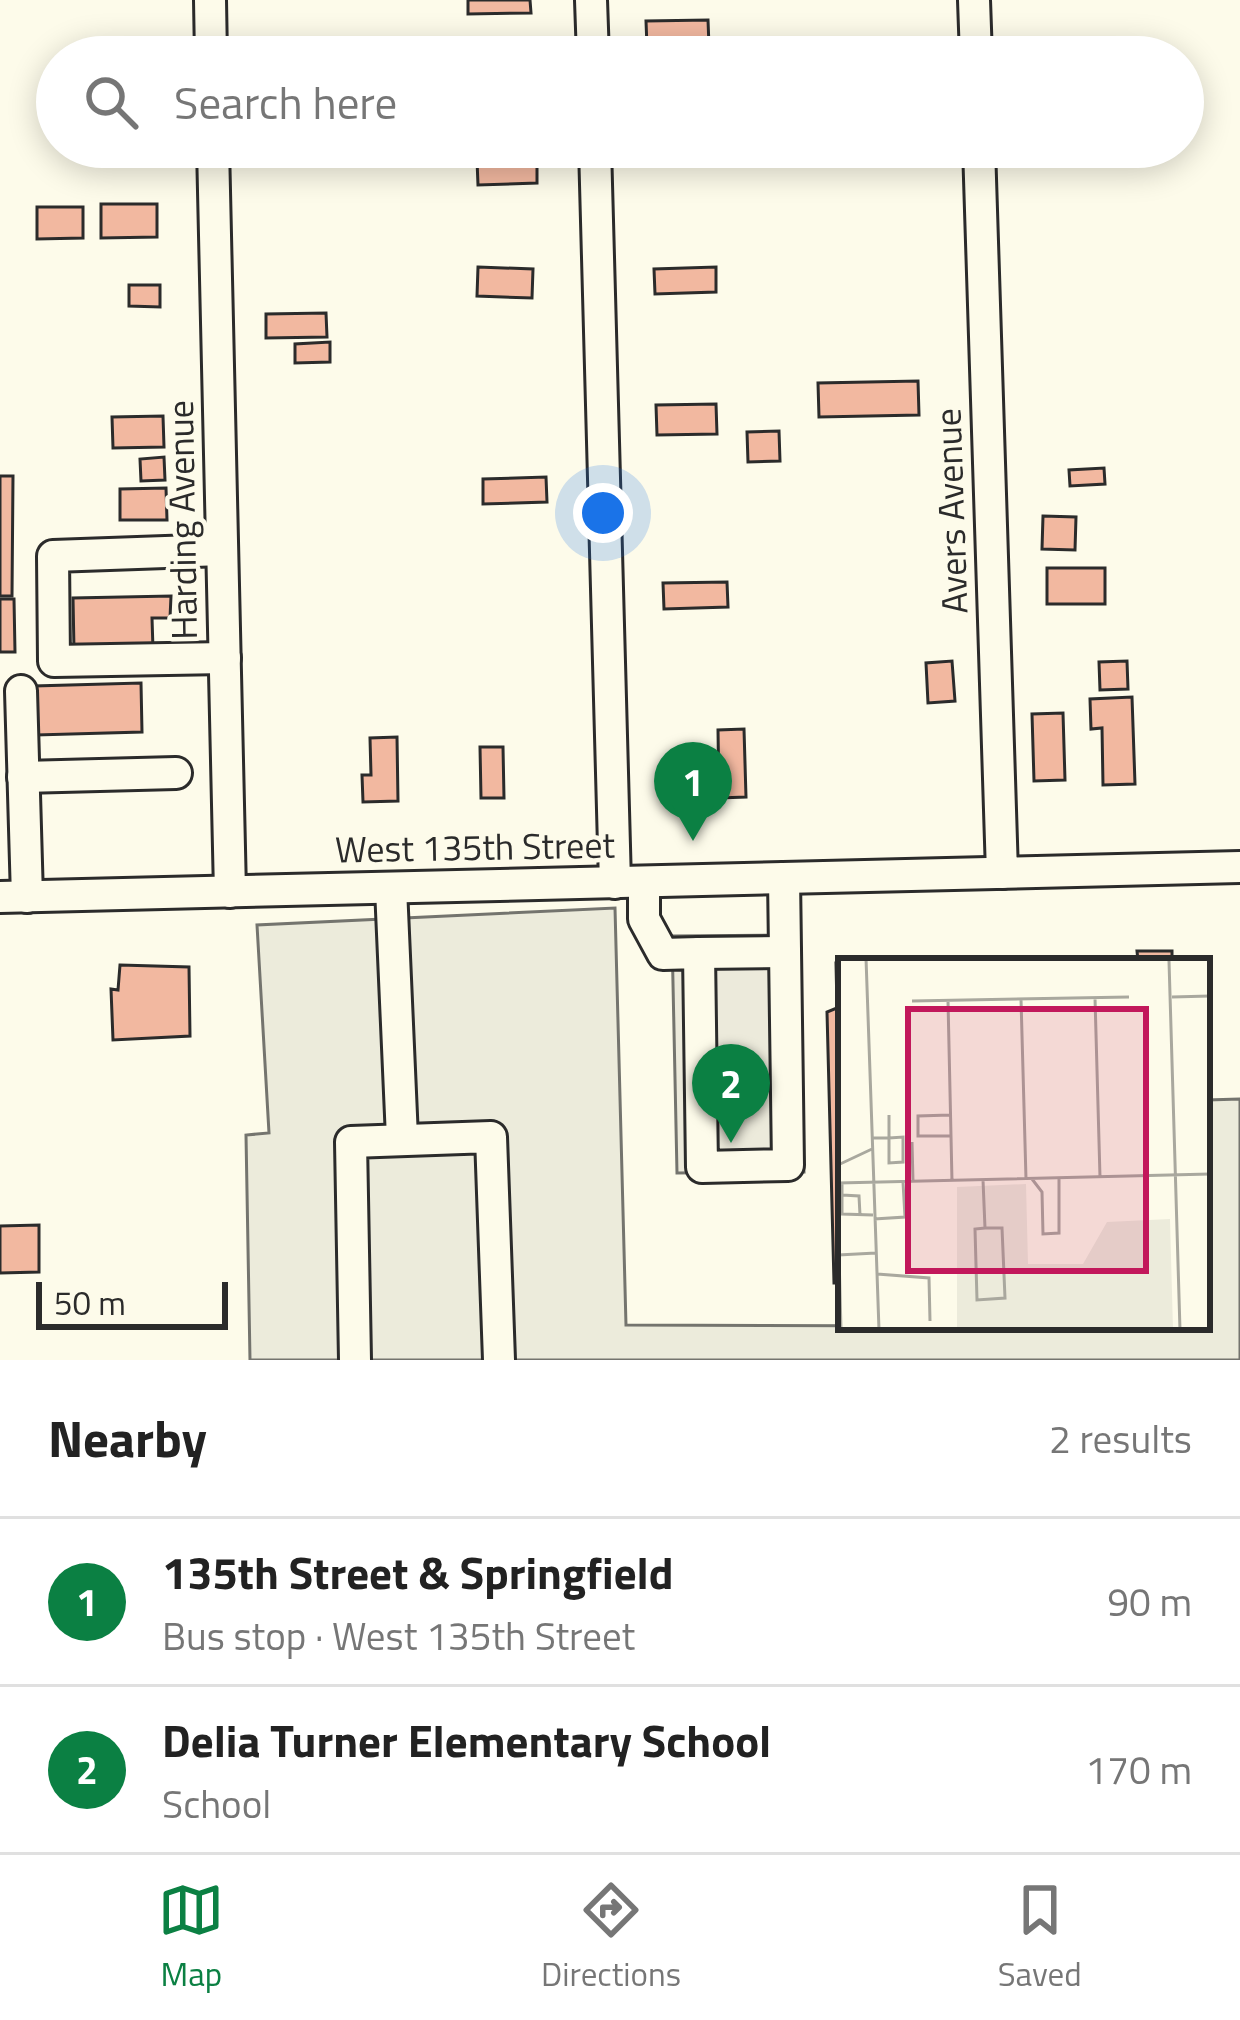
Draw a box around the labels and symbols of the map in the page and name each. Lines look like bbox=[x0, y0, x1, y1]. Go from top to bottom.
street label: Harding Avenue bbox=[152, 400, 211, 640]
street label: Avers Avenue bbox=[919, 407, 982, 615]
your location bbox=[573, 483, 633, 543]
pin: 1 bbox=[654, 742, 732, 841]
street label: West 135th Street bbox=[335, 817, 616, 876]
inset map bbox=[838, 958, 1210, 1330]
pin: 2 bbox=[692, 1044, 770, 1143]
scale bar bbox=[36, 1276, 228, 1329]

